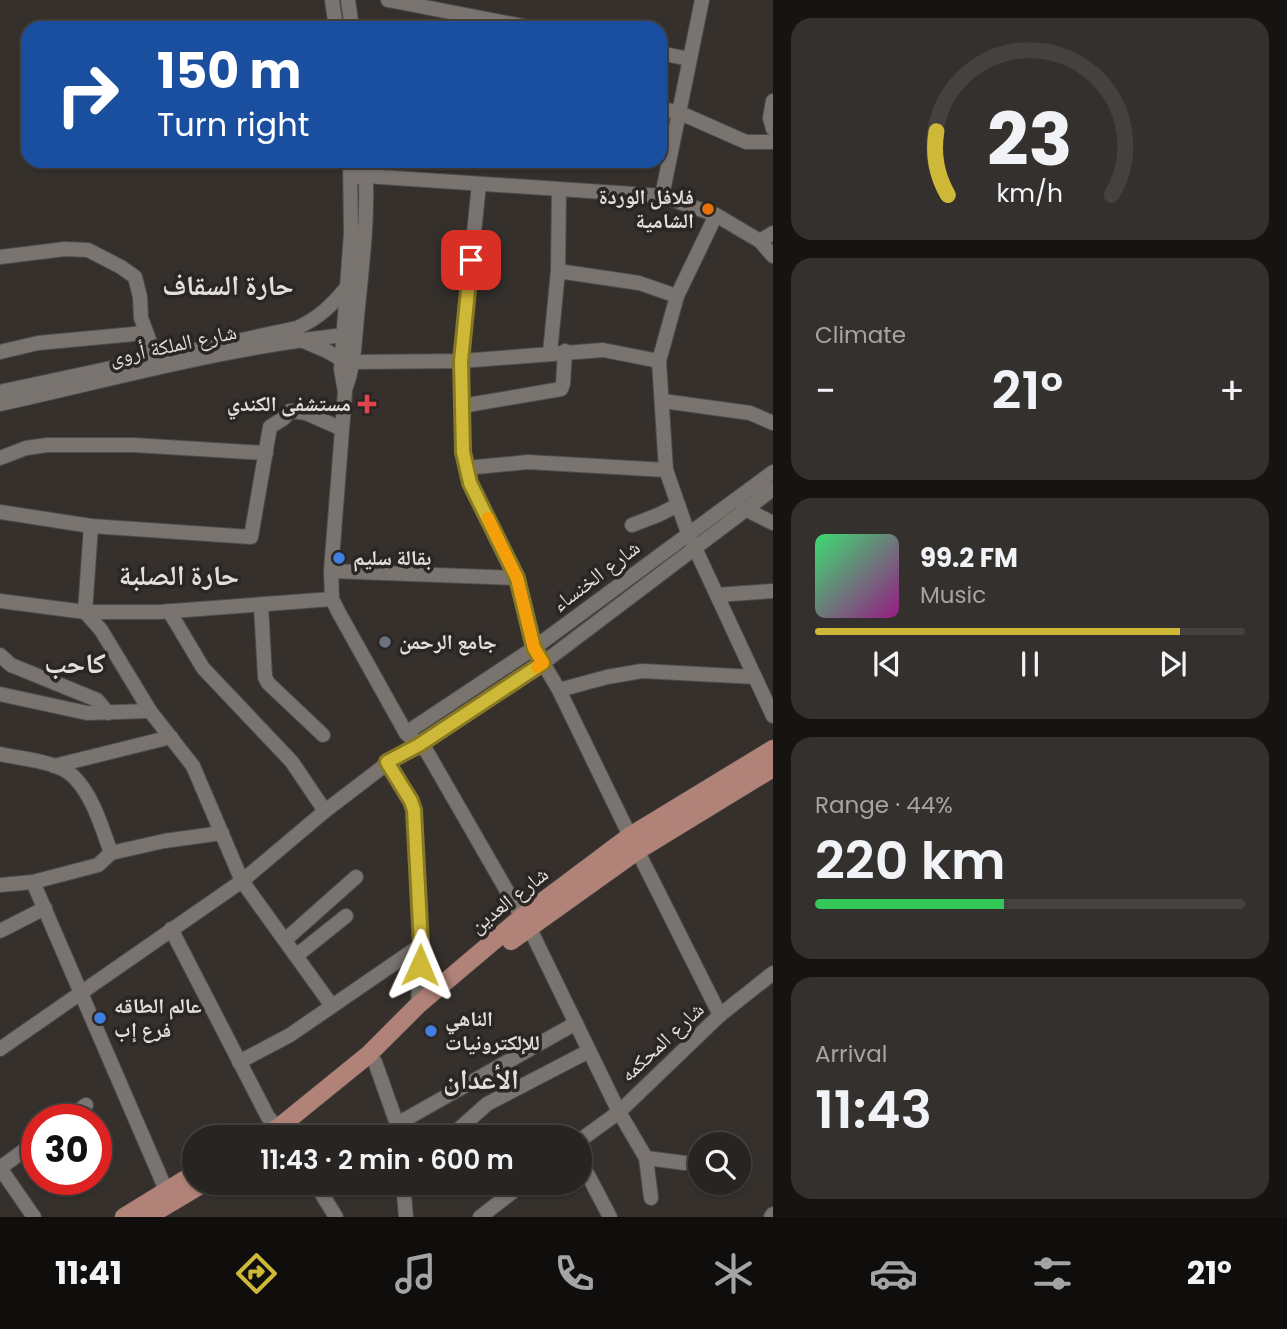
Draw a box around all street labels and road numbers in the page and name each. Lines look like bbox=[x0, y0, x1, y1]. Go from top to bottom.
street label: شارع الملكة أروى bbox=[107, 317, 239, 372]
street label: شارع الخنساء bbox=[546, 533, 646, 618]
street label: شارع العدين bbox=[463, 860, 554, 940]
street label: شارع المحكمه bbox=[613, 995, 710, 1088]

